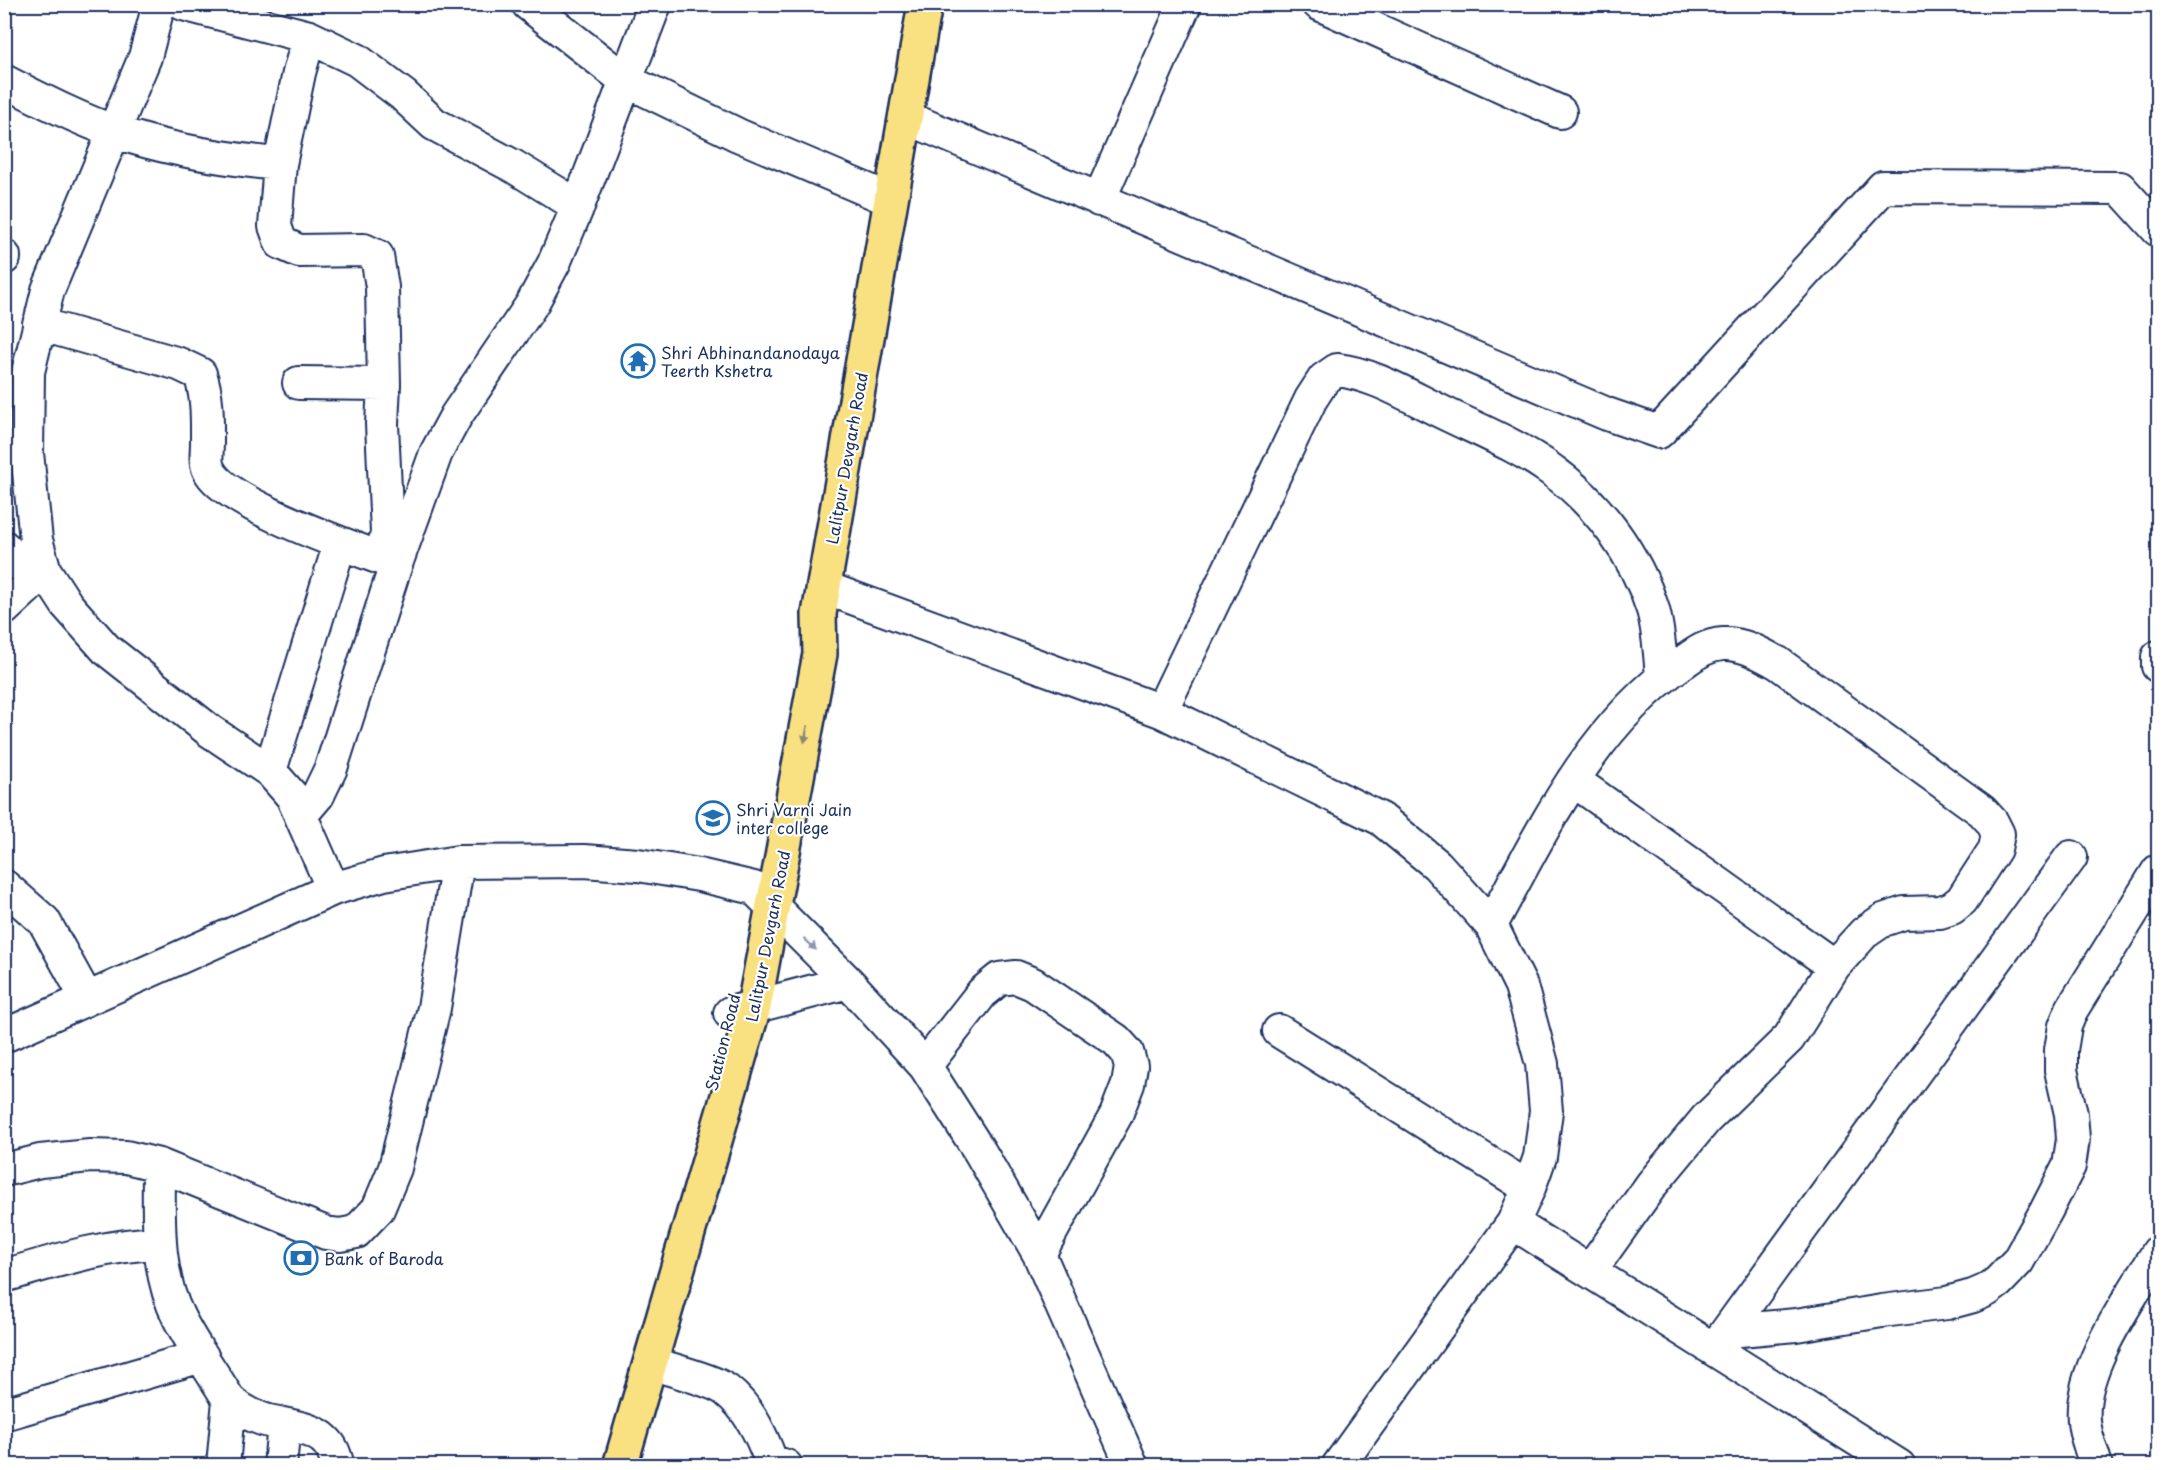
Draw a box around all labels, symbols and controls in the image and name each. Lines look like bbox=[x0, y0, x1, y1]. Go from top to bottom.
place label: Shri Abhinandanodaya Teerth Kshetra bbox=[661, 340, 840, 382]
temple icon: Shri Abhinandanodaya Teerth Kshetra bbox=[620, 343, 656, 379]
street label: Lalitpur Devgarh Road bbox=[819, 370, 873, 546]
one-way arrow bbox=[801, 724, 810, 743]
place label: Shri Varni Jain inter college bbox=[736, 797, 852, 839]
school or university icon: Shri Varni Jain inter college bbox=[695, 800, 731, 836]
street label: Lalitpur Devgarh Road bbox=[739, 848, 795, 1024]
one-way arrow bbox=[802, 937, 817, 951]
street label: Station Road bbox=[698, 991, 746, 1093]
bank icon: Bank of Baroda bbox=[283, 1240, 319, 1276]
place label: Bank of Baroda bbox=[324, 1246, 444, 1270]

